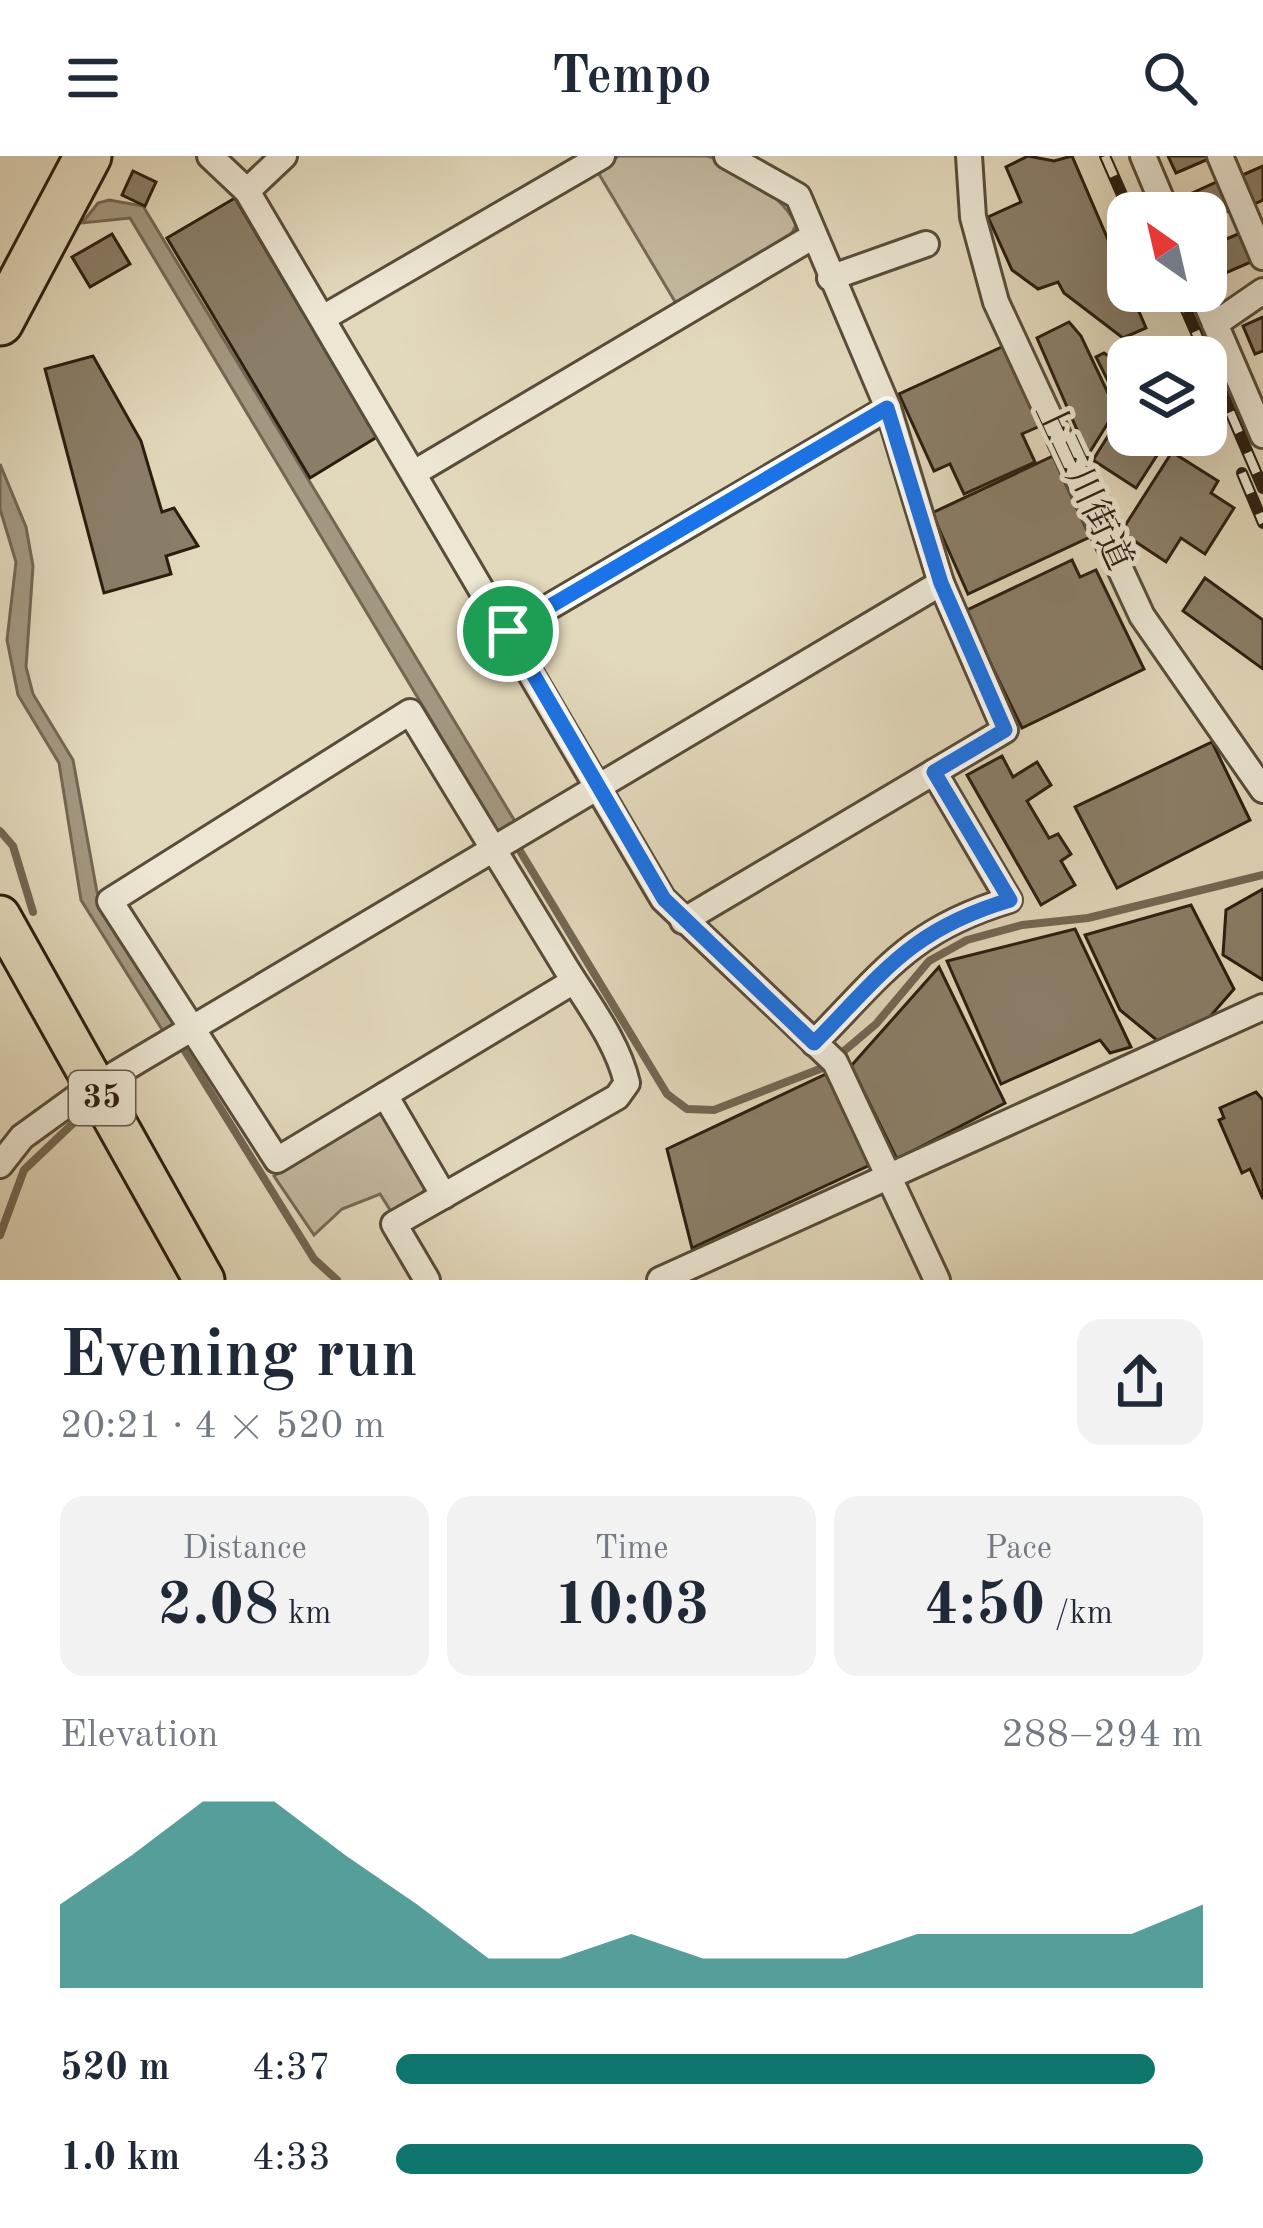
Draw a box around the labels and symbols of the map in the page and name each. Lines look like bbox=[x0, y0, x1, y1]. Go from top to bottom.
north arrow bbox=[1107, 192, 1227, 312]
street label: 上三川街道 bbox=[1028, 396, 1140, 576]
pin bbox=[457, 580, 559, 682]
road number: 35 bbox=[69, 1071, 135, 1125]

